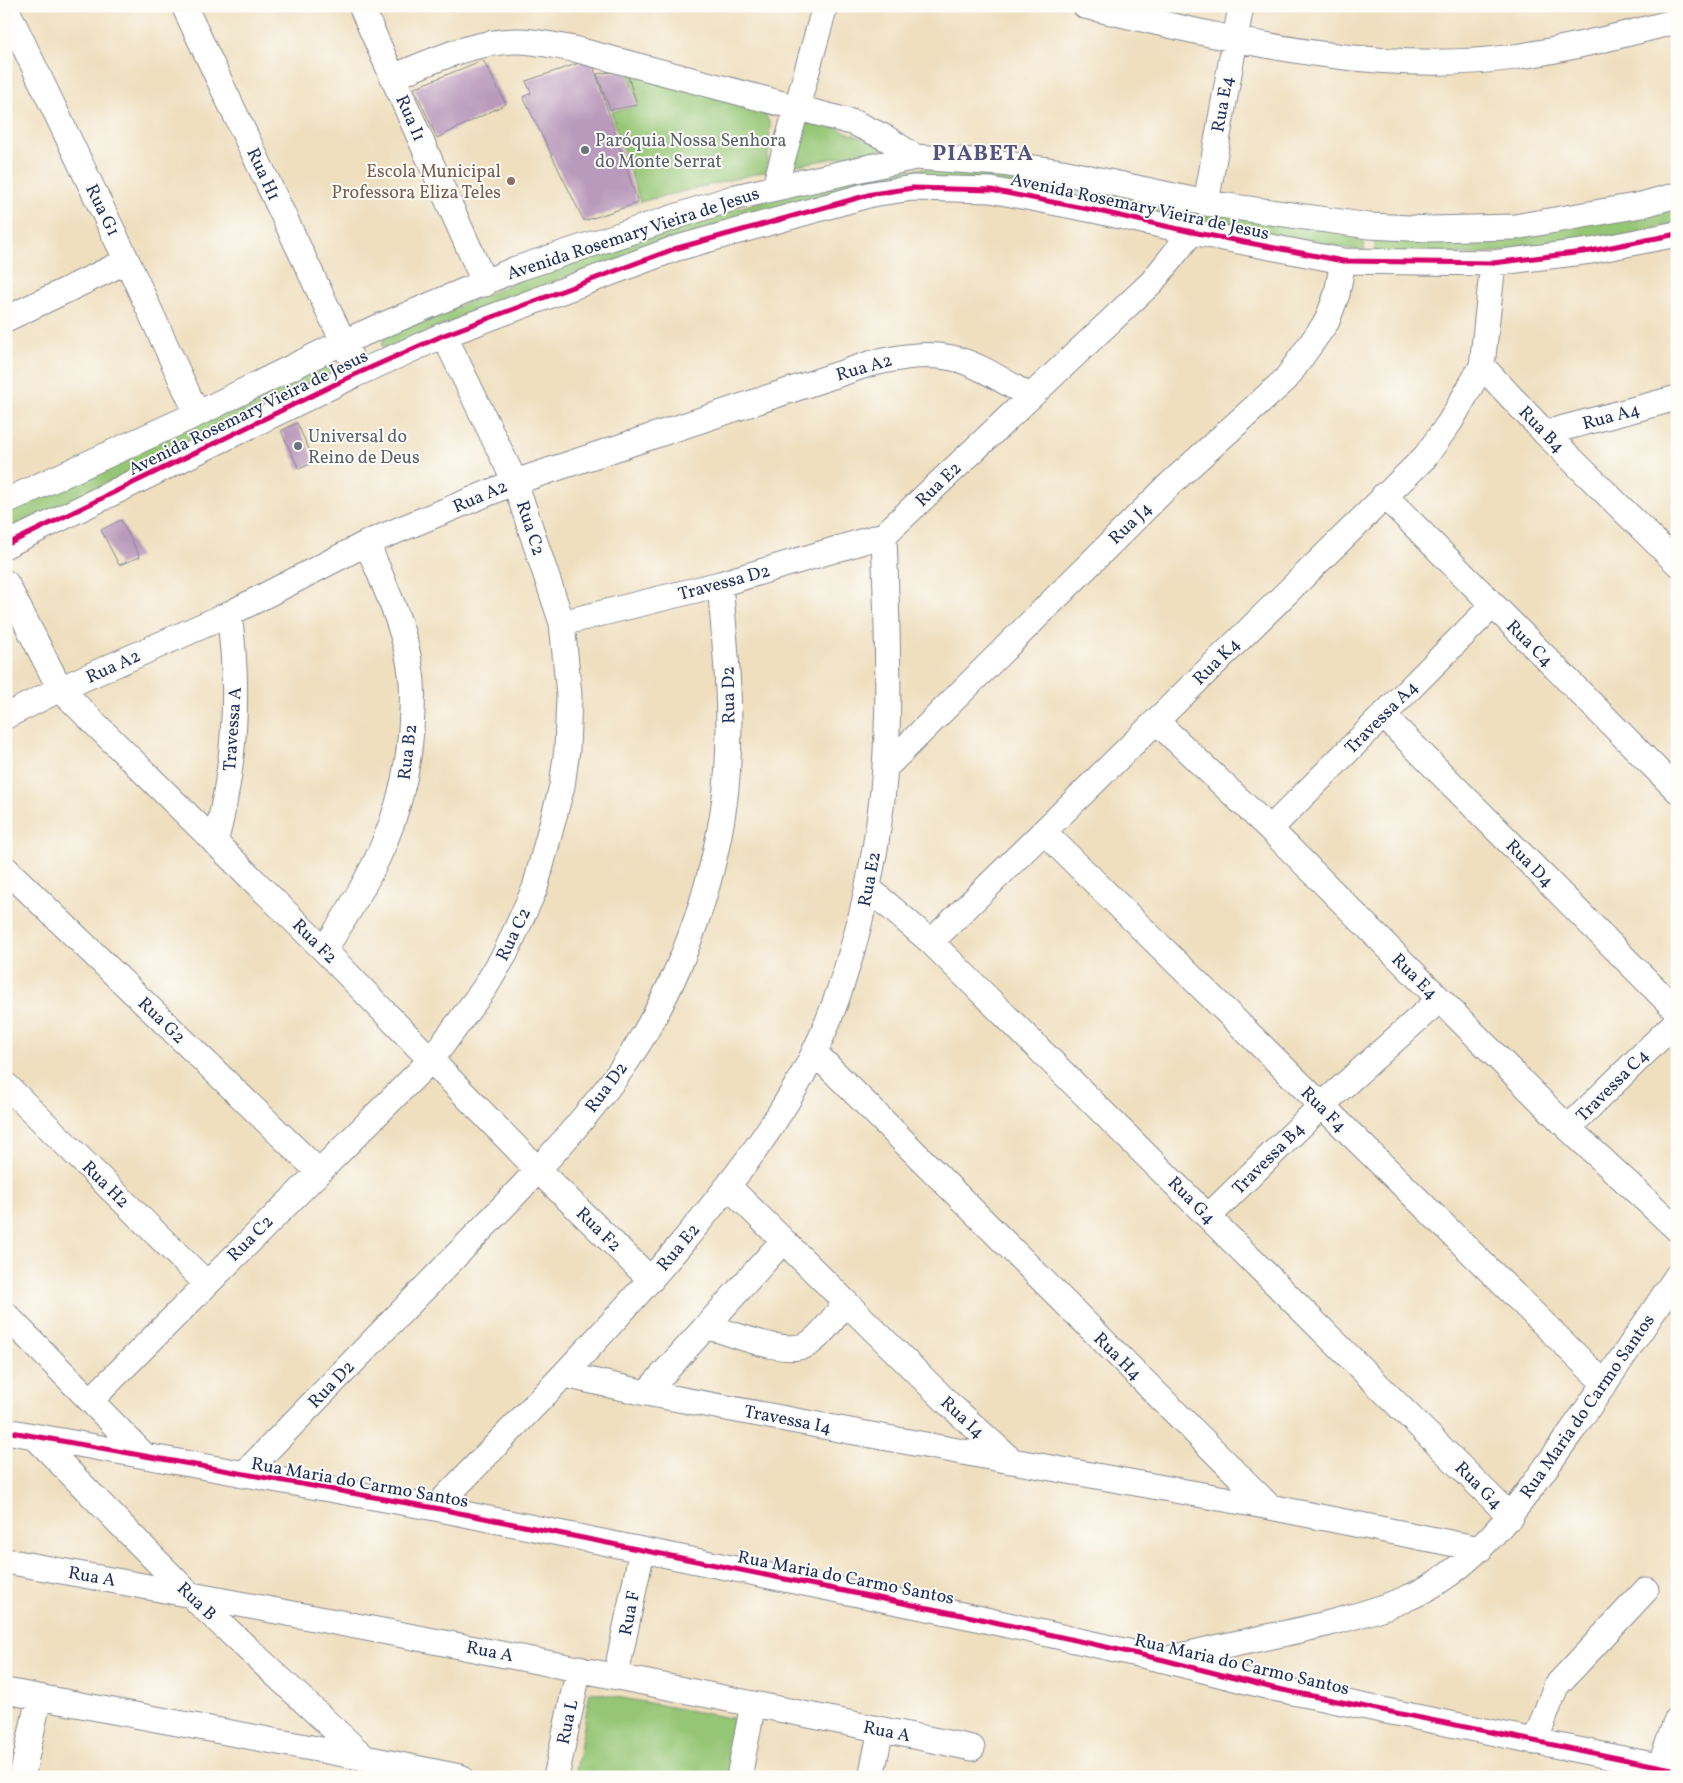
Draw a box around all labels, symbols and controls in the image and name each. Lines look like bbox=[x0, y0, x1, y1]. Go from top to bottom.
street label: Rua E4 bbox=[1206, 74, 1241, 134]
street label: Rua I1 bbox=[388, 91, 431, 146]
place label: Paróquia Nossa Senhora do Monte Serrat bbox=[595, 129, 786, 175]
district label: PIABETA bbox=[932, 139, 1034, 170]
street label: Rua H1 bbox=[240, 144, 286, 205]
marker: Paróquia Nossa Senhora do Monte Serrat bbox=[579, 144, 591, 156]
place label: Escola Municipal Professora Eliza Teles bbox=[332, 160, 501, 206]
street label: Avenida Rosemary Vieira de Jesus bbox=[1008, 168, 1271, 247]
marker: Escola Municipal Professora Eliza Teles bbox=[505, 175, 517, 187]
street label: Rua G1 bbox=[78, 180, 125, 241]
street label: Avenida Rosemary Vieira de Jesus bbox=[504, 182, 763, 287]
street label: Avenida Rosemary Vieira de Jesus bbox=[125, 344, 373, 482]
street label: Rua A2 bbox=[833, 349, 895, 388]
street label: Rua A4 bbox=[1580, 398, 1643, 437]
street label: Rua B4 bbox=[1512, 401, 1570, 459]
place label: Universal do Reino de Deus bbox=[308, 425, 420, 471]
marker: Universal do Reino de Deus bbox=[292, 440, 304, 452]
street label: Rua E2 bbox=[910, 457, 968, 513]
street label: Rua A2 bbox=[449, 475, 512, 520]
street label: Rua J4 bbox=[1104, 497, 1158, 551]
street label: Rua C2 bbox=[509, 498, 550, 559]
street label: Travessa D2 bbox=[676, 559, 773, 608]
street label: Rua C4 bbox=[1500, 615, 1558, 673]
street label: Rua K4 bbox=[1188, 633, 1246, 691]
street label: Rua A2 bbox=[82, 644, 145, 690]
street label: Rua D2 bbox=[716, 666, 743, 724]
street label: Travessa A4 bbox=[1340, 676, 1424, 760]
street label: Travessa A bbox=[218, 686, 249, 772]
street label: Rua B2 bbox=[393, 723, 424, 781]
street label: Rua D4 bbox=[1499, 834, 1559, 894]
street label: Rua E2 bbox=[853, 850, 888, 909]
street label: Rua C2 bbox=[491, 904, 538, 966]
street label: Rua F2 bbox=[286, 914, 342, 970]
street label: Rua E4 bbox=[1385, 948, 1443, 1006]
street label: Rua G2 bbox=[131, 992, 190, 1050]
street label: Travessa C4 bbox=[1571, 1044, 1655, 1128]
street label: Rua D2 bbox=[580, 1057, 635, 1119]
street label: Rua F4 bbox=[1294, 1081, 1352, 1139]
street label: Travessa B4 bbox=[1227, 1117, 1311, 1201]
street label: Rua H2 bbox=[76, 1156, 134, 1214]
street label: Rua G4 bbox=[1161, 1171, 1221, 1231]
street label: Rua F2 bbox=[570, 1202, 626, 1258]
street label: Rua C2 bbox=[222, 1210, 280, 1268]
street label: Rua E2 bbox=[652, 1219, 707, 1277]
street label: Rua Maria do Carmo Santos bbox=[1515, 1310, 1662, 1504]
street label: Rua H4 bbox=[1087, 1327, 1147, 1387]
street label: Rua D2 bbox=[303, 1356, 361, 1415]
street label: Rua I4 bbox=[934, 1391, 990, 1445]
street label: Travessa I4 bbox=[742, 1400, 834, 1441]
street label: Rua Maria do Carmo Santos bbox=[249, 1452, 470, 1515]
street label: Rua G4 bbox=[1448, 1456, 1508, 1516]
street label: Rua Maria do Carmo Santos bbox=[735, 1545, 956, 1612]
street label: Rua A bbox=[66, 1561, 118, 1594]
street label: Rua B bbox=[171, 1577, 221, 1627]
street label: Rua F bbox=[614, 1589, 647, 1638]
street label: Rua Maria do Carmo Santos bbox=[1132, 1629, 1352, 1702]
street label: Rua A bbox=[464, 1636, 516, 1669]
street label: Rua L bbox=[552, 1698, 585, 1747]
street label: Rua A bbox=[861, 1716, 913, 1749]

